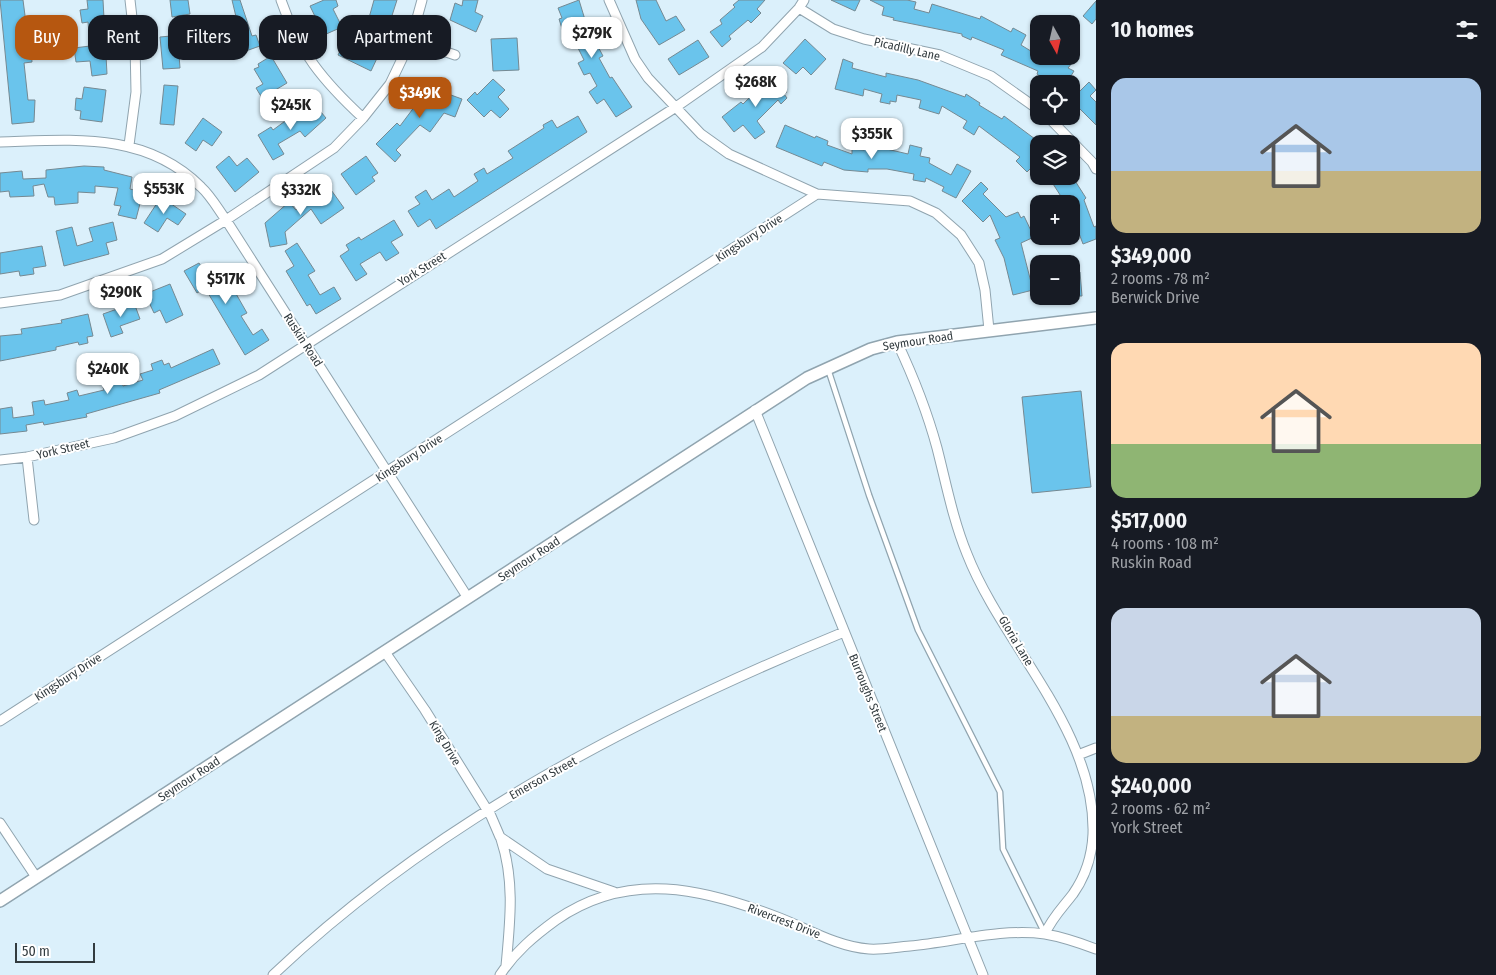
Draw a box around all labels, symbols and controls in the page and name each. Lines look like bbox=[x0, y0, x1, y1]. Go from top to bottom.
chip: Buy bbox=[15, 15, 78, 60]
chip: Rent bbox=[88, 15, 158, 60]
chip: Filters bbox=[168, 15, 249, 60]
chip: New bbox=[259, 15, 327, 60]
chip: Apartment bbox=[337, 15, 451, 60]
north arrow bbox=[1030, 15, 1080, 65]
map controls bbox=[1030, 15, 1080, 305]
icon: filters bbox=[1453, 16, 1481, 44]
pin: $279K bbox=[557, 17, 627, 59]
text: 10 homes bbox=[1111, 17, 1194, 43]
text: $279K bbox=[572, 23, 612, 42]
street label: Picadilly Lane bbox=[873, 35, 941, 63]
pin: $268K bbox=[721, 66, 791, 108]
text: $268K bbox=[735, 72, 777, 91]
button: locate bbox=[1030, 75, 1080, 125]
pin: $349K bbox=[385, 76, 455, 119]
text: $349K bbox=[399, 83, 441, 102]
pin: $245K bbox=[256, 88, 326, 131]
text: $245K bbox=[271, 95, 311, 114]
icon: home bbox=[1251, 111, 1341, 201]
pin: $355K bbox=[837, 118, 907, 160]
text: $355K bbox=[852, 124, 892, 143]
button: layers bbox=[1030, 135, 1080, 185]
pin: $553K bbox=[129, 172, 199, 215]
pin: $332K bbox=[266, 174, 336, 216]
text: $553K bbox=[144, 179, 184, 198]
text: $332K bbox=[281, 180, 321, 199]
button: + bbox=[1030, 195, 1080, 245]
street label: Kingsbury Drive bbox=[713, 211, 785, 265]
text: $349,000 bbox=[1111, 243, 1191, 269]
street label: York Street bbox=[396, 249, 449, 289]
button: − bbox=[1030, 255, 1080, 305]
pin: $517K bbox=[191, 262, 261, 305]
text: $517K bbox=[207, 269, 245, 288]
text: 2 rooms · 78 m² bbox=[1111, 269, 1210, 288]
pin: $290K bbox=[86, 276, 156, 318]
text: $290K bbox=[100, 282, 142, 301]
text: Berwick Drive bbox=[1111, 288, 1200, 307]
street label: Ruskin Road bbox=[281, 311, 325, 369]
street label: Seymour Road bbox=[882, 329, 954, 353]
pin: $240K bbox=[73, 352, 143, 395]
text: $240K bbox=[87, 359, 129, 378]
icon: home bbox=[1251, 376, 1341, 466]
street label: Kingsbury Drive bbox=[373, 431, 445, 485]
street label: York Street bbox=[35, 436, 91, 462]
text: $517,000 bbox=[1111, 508, 1187, 534]
street label: Seymour Road bbox=[495, 534, 563, 584]
text: 4 rooms · 108 m² bbox=[1111, 534, 1219, 553]
text: Ruskin Road bbox=[1111, 553, 1192, 572]
street label: Gloria Lane bbox=[996, 614, 1036, 668]
icon: home bbox=[1251, 641, 1341, 731]
street label: Kingsbury Drive bbox=[32, 650, 104, 704]
street label: Burroughs Street bbox=[846, 652, 890, 734]
street label: King Drive bbox=[426, 718, 464, 768]
street label: Seymour Road bbox=[155, 754, 223, 804]
street label: Emerson Street bbox=[507, 754, 579, 802]
text: $240,000 bbox=[1111, 773, 1192, 799]
text: 2 rooms · 62 m² bbox=[1111, 799, 1210, 818]
text: York Street bbox=[1111, 818, 1183, 837]
street label: Rivercrest Drive bbox=[746, 901, 822, 941]
scale bar bbox=[15, 940, 95, 963]
text: 50 m bbox=[22, 943, 50, 960]

